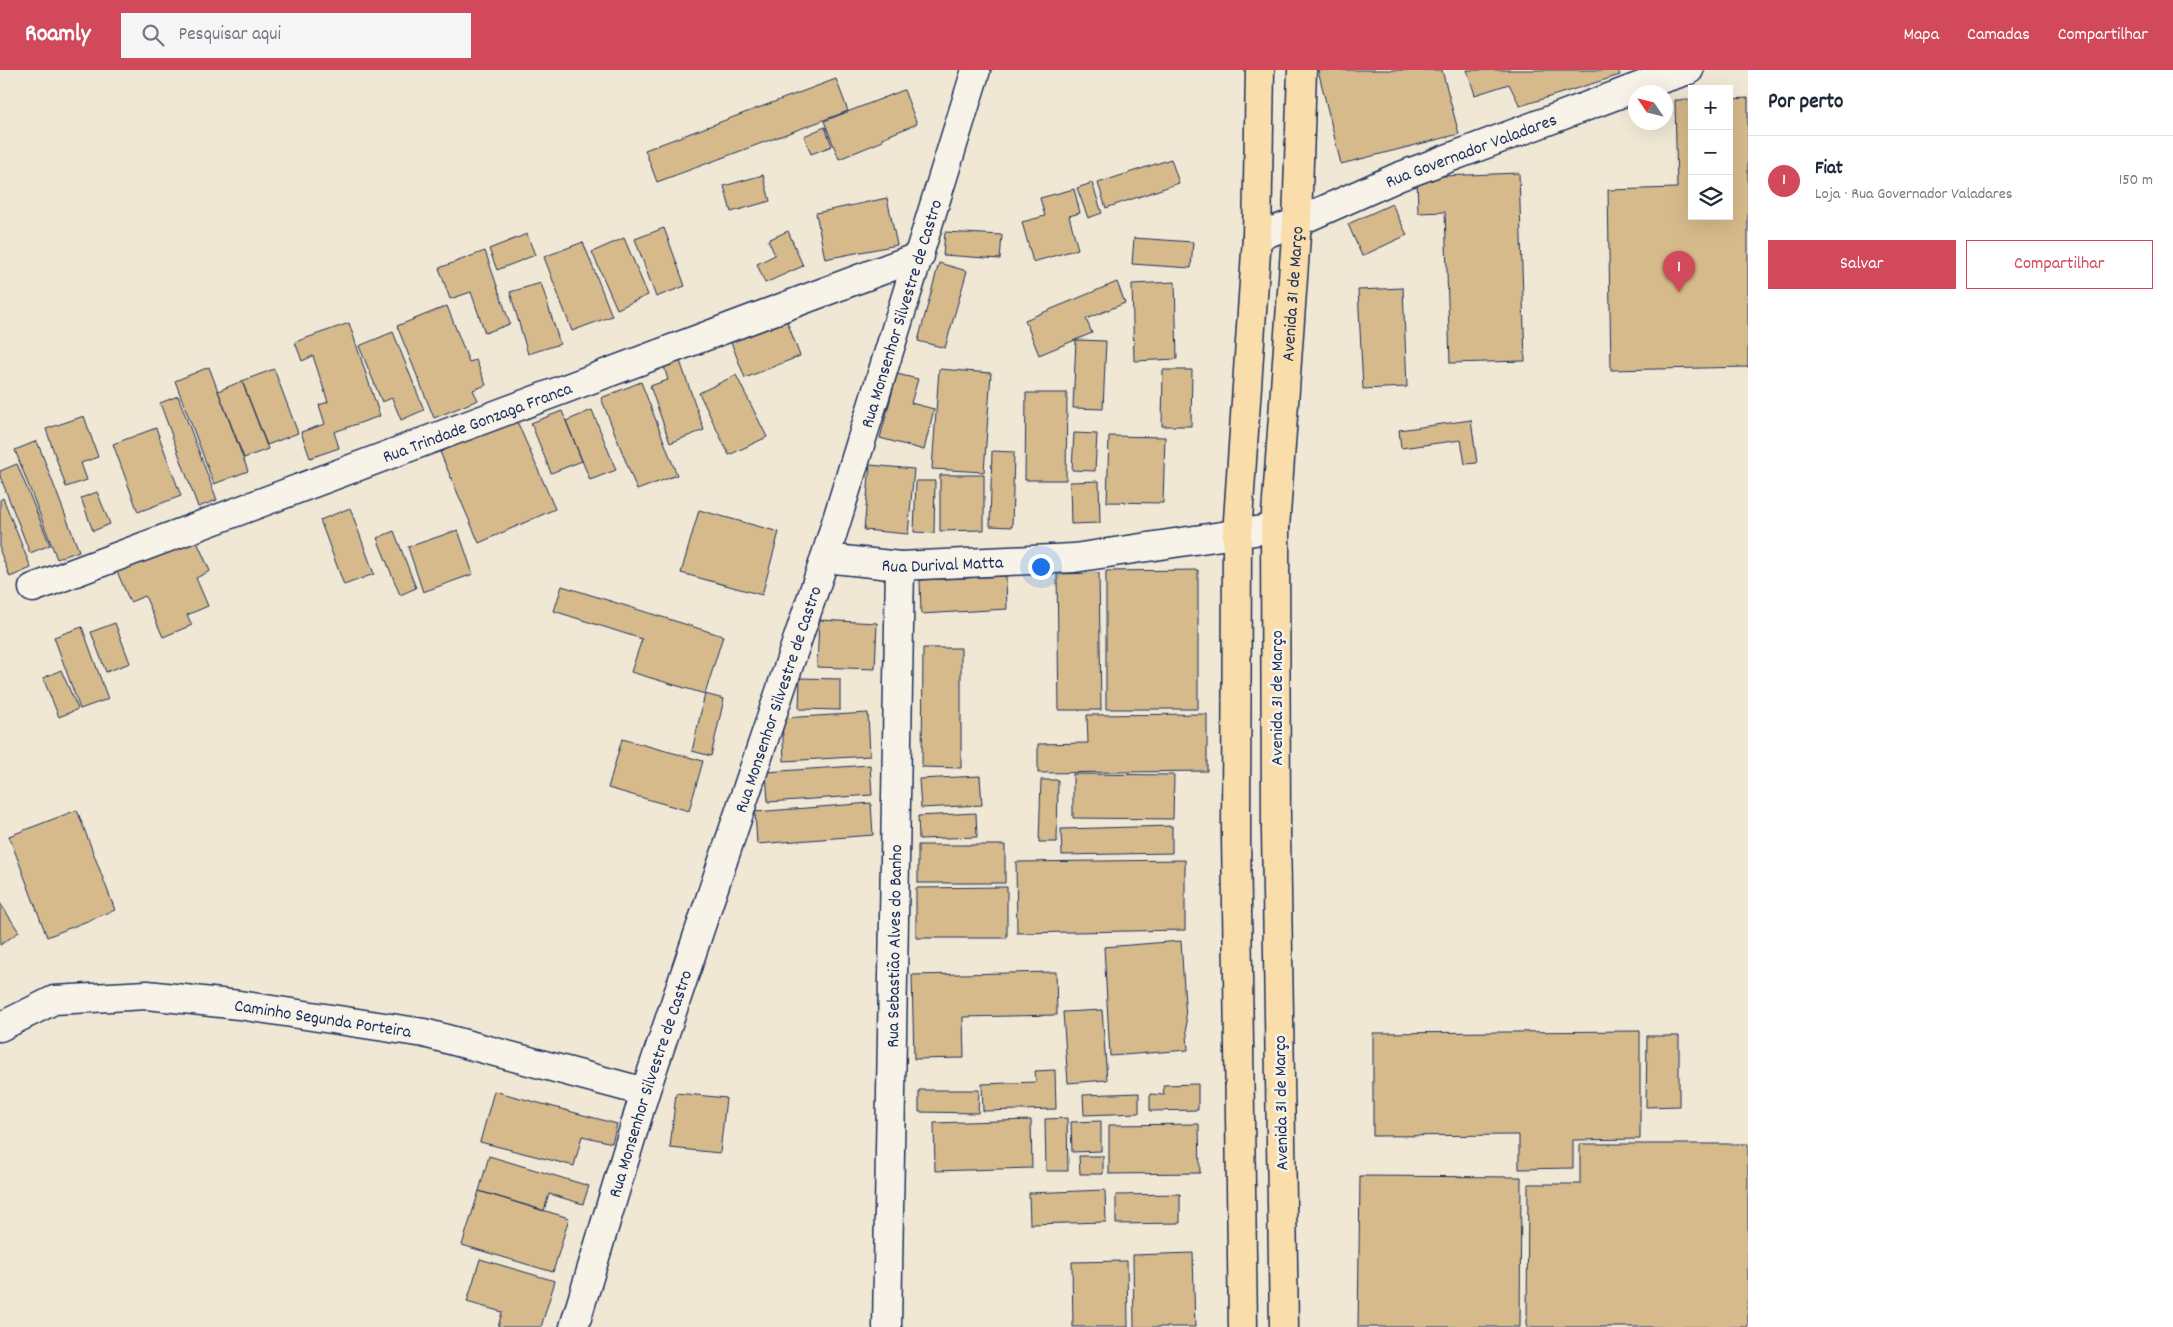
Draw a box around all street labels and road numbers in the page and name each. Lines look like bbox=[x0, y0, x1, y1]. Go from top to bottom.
street label: Rua Governador Valadares bbox=[1382, 109, 1561, 196]
street label: Rua Monsenhor Silvestre de Castro bbox=[856, 197, 950, 431]
street label: Avenida 31 de Março bbox=[1277, 225, 1312, 362]
street label: Rua Trindade Gonzaga Franca bbox=[380, 377, 577, 471]
street label: Rua Durival Matta bbox=[880, 551, 1004, 581]
street label: Rua Monsenhor Silvestre de Castro bbox=[730, 583, 830, 817]
street label: Avenida 31 de Março bbox=[1266, 630, 1291, 766]
street label: Rua Sebastião Alves do Banho bbox=[882, 844, 910, 1048]
street label: Rua Monsenhor Silvestre de Castro bbox=[604, 967, 700, 1201]
street label: Caminho Segunda Porteira bbox=[232, 994, 413, 1046]
street label: Avenida 31 de Março bbox=[1269, 1035, 1296, 1171]

